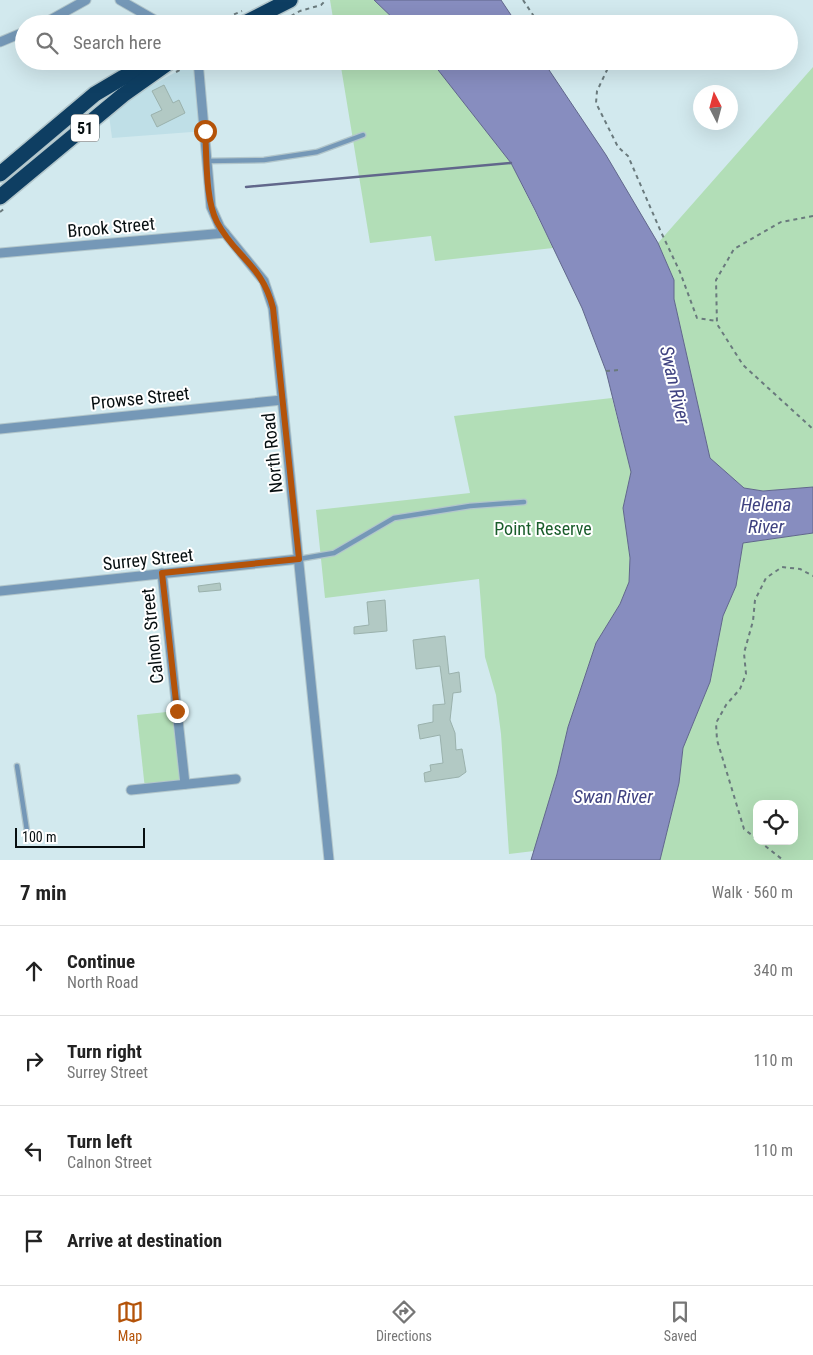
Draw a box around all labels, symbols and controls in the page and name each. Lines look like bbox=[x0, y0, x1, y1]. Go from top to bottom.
search box bbox=[15, 15, 798, 70]
icon: search bbox=[33, 29, 61, 57]
text: Search here bbox=[73, 31, 161, 54]
north arrow bbox=[693, 85, 738, 130]
road number: 51 bbox=[71, 115, 99, 142]
route start bbox=[194, 120, 217, 143]
street label: Brook Street bbox=[66, 213, 156, 241]
water label: Swan River bbox=[655, 344, 695, 427]
street label: Prowse Street bbox=[90, 382, 190, 414]
street label: North Road bbox=[257, 412, 287, 494]
water label: Helena River bbox=[741, 493, 791, 538]
park label: Point Reserve bbox=[494, 518, 592, 539]
street label: Surrey Street bbox=[102, 544, 194, 574]
street label: Calnon Street bbox=[137, 587, 167, 685]
route end bbox=[166, 700, 189, 723]
water label: Swan River bbox=[573, 785, 653, 808]
map controls bbox=[753, 800, 798, 845]
button: locate bbox=[753, 800, 798, 845]
scale bar bbox=[15, 825, 145, 848]
text: 100 m bbox=[22, 829, 57, 845]
text: 7 min bbox=[20, 881, 67, 905]
text: Walk · 560 m bbox=[712, 883, 793, 902]
text: Continue bbox=[67, 950, 135, 973]
icon: ahead bbox=[20, 957, 48, 985]
text: 340 m bbox=[754, 961, 793, 980]
text: North Road bbox=[67, 973, 138, 992]
text: Turn right bbox=[67, 1040, 142, 1063]
icon: right bbox=[20, 1047, 48, 1075]
text: 110 m bbox=[754, 1051, 793, 1070]
text: Surrey Street bbox=[67, 1063, 148, 1082]
text: Turn left bbox=[67, 1130, 132, 1153]
icon: left bbox=[20, 1137, 48, 1165]
text: 110 m bbox=[754, 1141, 793, 1160]
text: Calnon Street bbox=[67, 1153, 152, 1172]
icon: arrive bbox=[20, 1227, 48, 1255]
text: Arrive at destination bbox=[67, 1229, 222, 1252]
tab: Map bbox=[116, 1298, 144, 1344]
tab: Directions bbox=[376, 1298, 432, 1344]
tab: Saved bbox=[664, 1298, 697, 1344]

